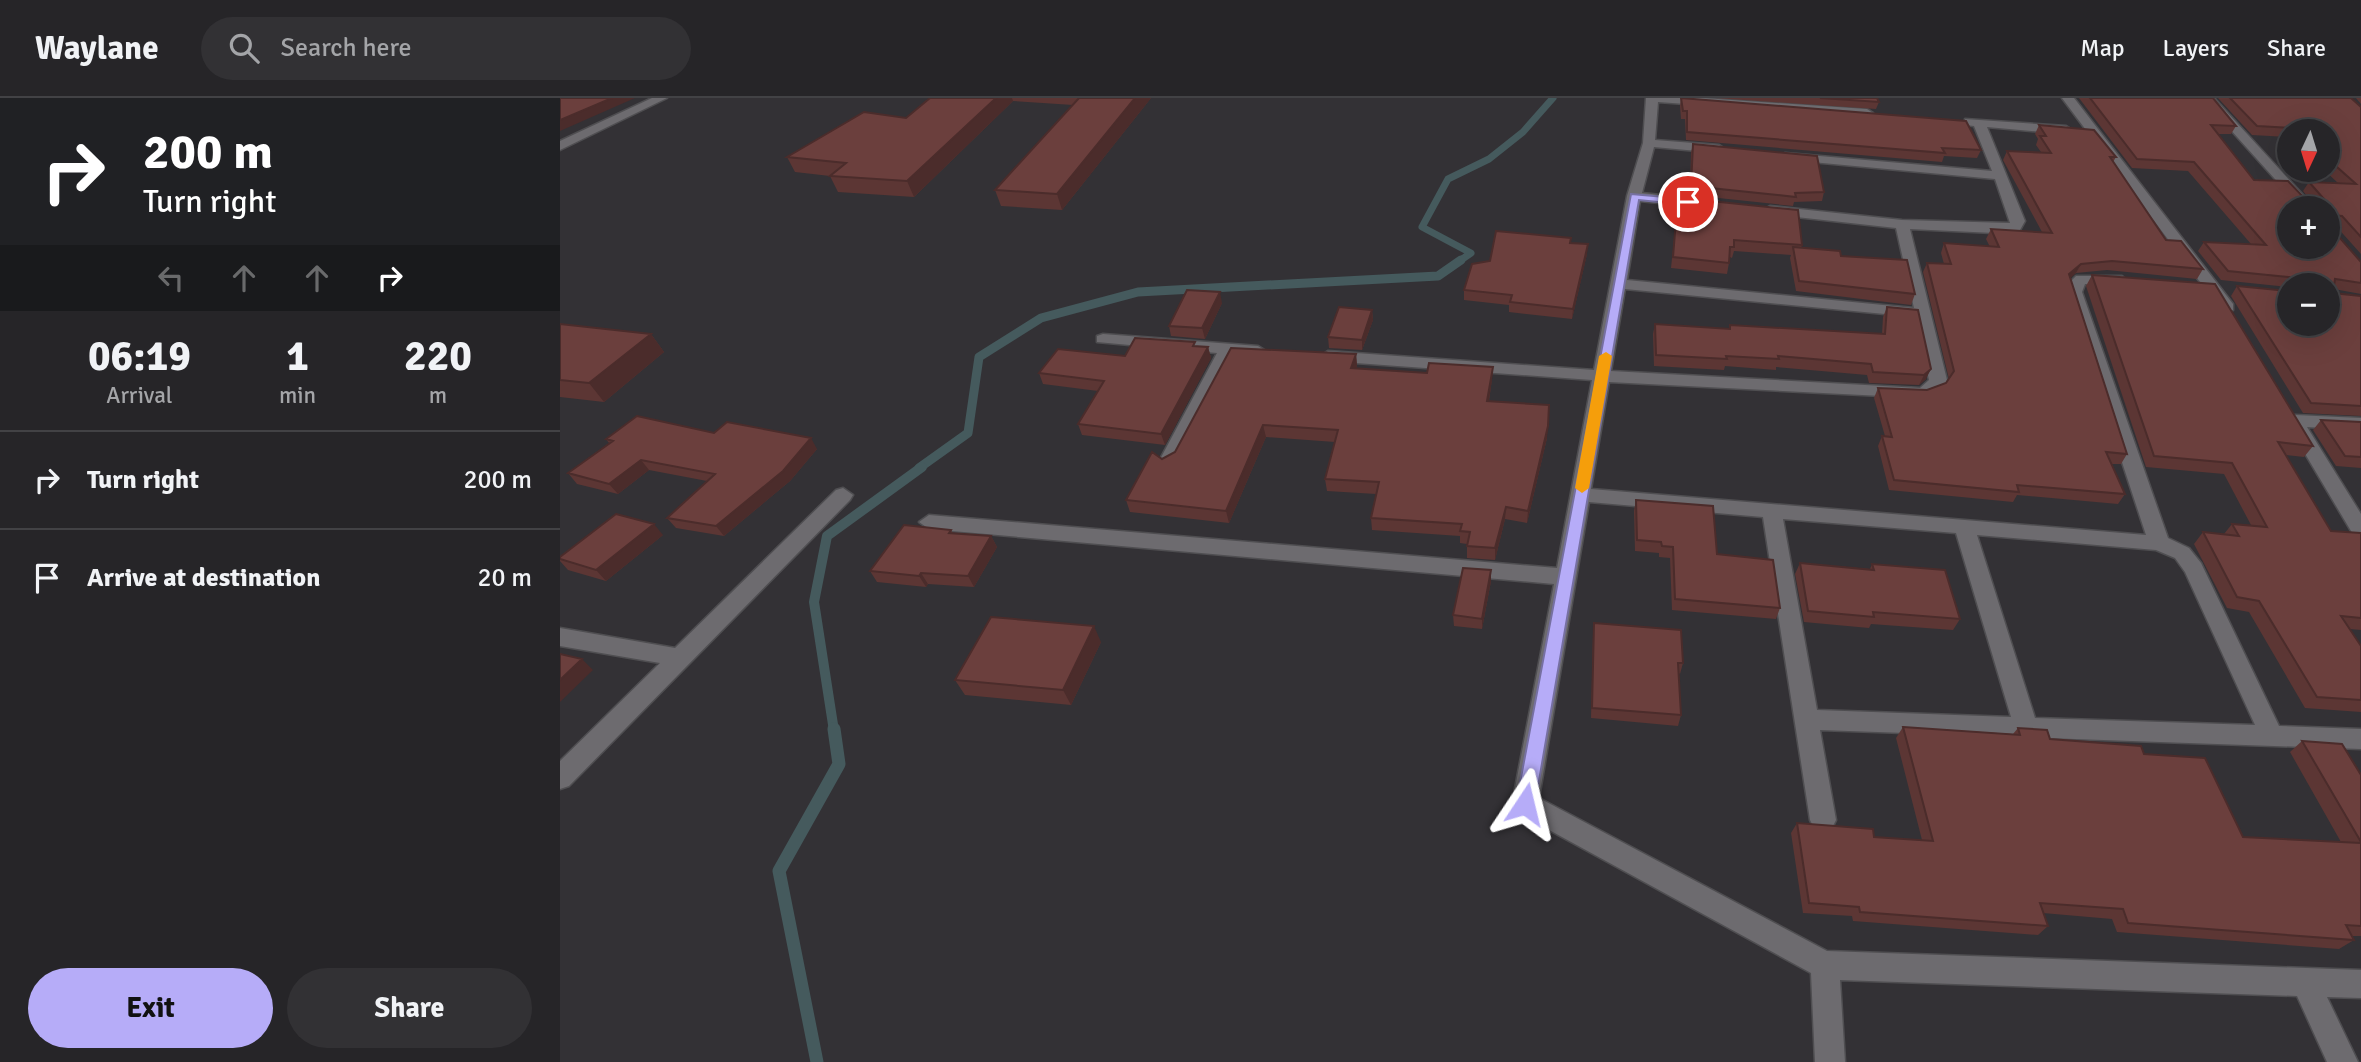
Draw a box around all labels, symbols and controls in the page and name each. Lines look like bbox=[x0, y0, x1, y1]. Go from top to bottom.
search box bbox=[201, 17, 691, 80]
text: Waylane bbox=[35, 28, 159, 69]
icon: search bbox=[225, 29, 263, 67]
text: Search here bbox=[281, 32, 412, 64]
text: Map bbox=[2080, 33, 2125, 63]
text: Layers bbox=[2163, 33, 2229, 63]
text: Share bbox=[2267, 33, 2326, 63]
north arrow bbox=[2277, 119, 2340, 182]
map controls bbox=[2277, 119, 2340, 336]
text: 200 m bbox=[143, 122, 273, 182]
icon: right bbox=[28, 126, 119, 217]
pin bbox=[1658, 172, 1718, 232]
text: Turn right bbox=[143, 182, 276, 221]
icon: arrive bbox=[1669, 183, 1707, 221]
button: + bbox=[2277, 196, 2340, 259]
icon: left bbox=[152, 259, 190, 297]
icon: ahead bbox=[225, 259, 263, 297]
icon: ahead bbox=[298, 259, 336, 297]
icon: right bbox=[371, 259, 409, 297]
button: − bbox=[2277, 273, 2340, 336]
text: 06:19 bbox=[88, 331, 191, 382]
text: 1 bbox=[286, 331, 309, 382]
text: 220 bbox=[404, 331, 472, 382]
text: Arrival bbox=[106, 381, 173, 410]
text: min bbox=[279, 381, 316, 410]
text: m bbox=[429, 381, 447, 410]
icon: right bbox=[28, 461, 66, 499]
text: Turn right bbox=[87, 464, 199, 496]
text: 200 m bbox=[463, 464, 532, 496]
icon: arrive bbox=[28, 559, 66, 597]
text: Arrive at destination bbox=[87, 562, 320, 594]
text: 20 m bbox=[477, 562, 532, 594]
position arrow bbox=[1488, 767, 1562, 841]
button: Exit bbox=[28, 968, 273, 1048]
button: Share bbox=[287, 968, 532, 1048]

